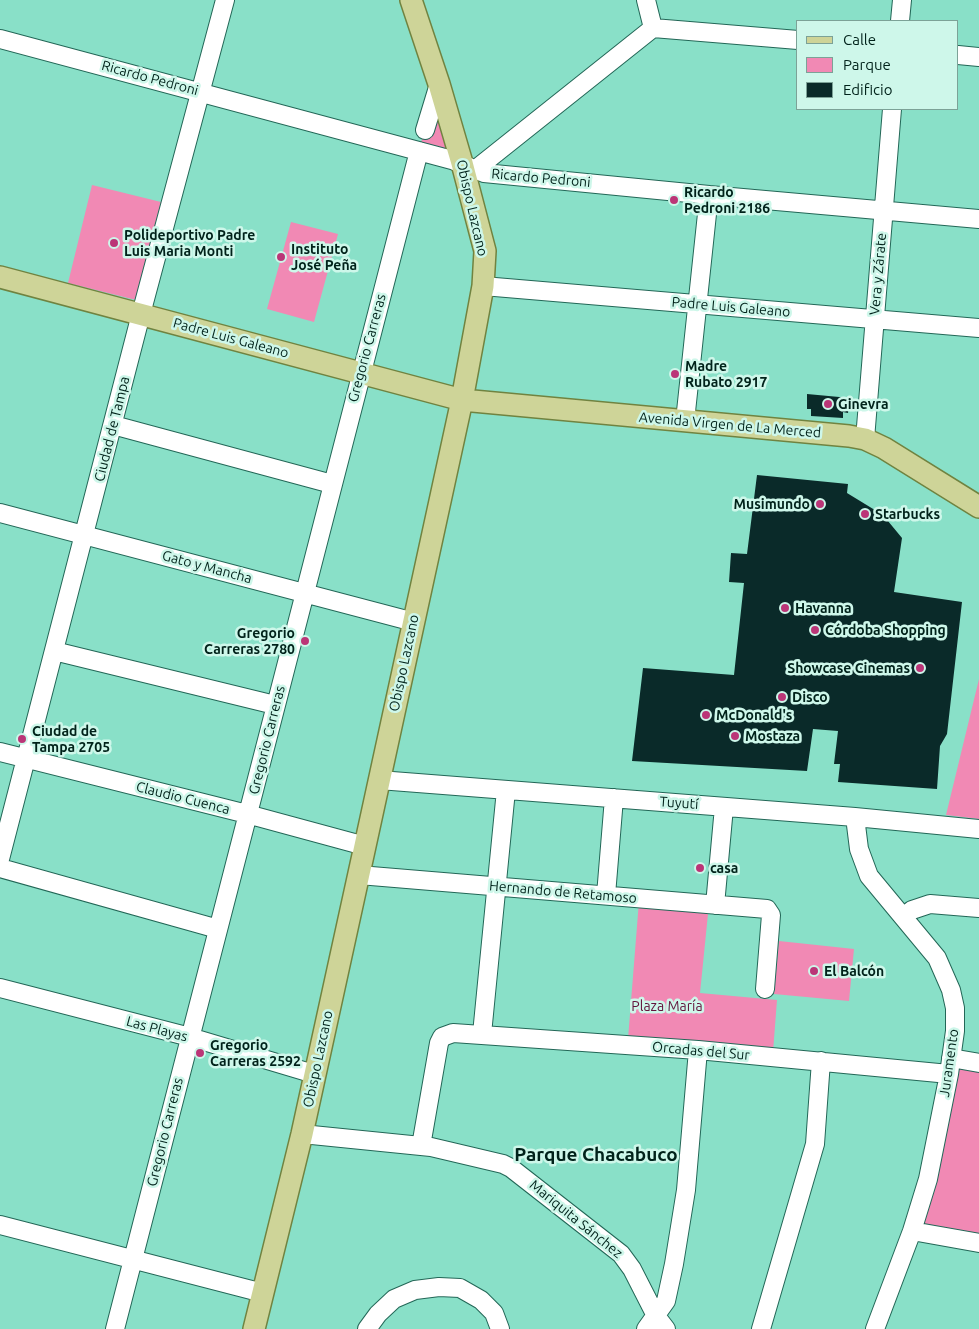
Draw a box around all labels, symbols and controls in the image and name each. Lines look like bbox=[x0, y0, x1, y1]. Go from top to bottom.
legend bbox=[796, 20, 959, 110]
text: Calle bbox=[843, 31, 876, 48]
text: Parque bbox=[843, 56, 891, 73]
street label: Ricardo Pedroni bbox=[100, 57, 200, 99]
text: Edificio bbox=[843, 81, 892, 98]
street label: Obispo Lazcano bbox=[453, 158, 491, 258]
street label: Ricardo Pedroni bbox=[491, 165, 591, 191]
place label: Ricardo Pedroni 2186 bbox=[684, 184, 770, 216]
marker: Ricardo Pedroni 2186 bbox=[668, 194, 680, 206]
place label: Polideportivo Padre Luis Maria Monti bbox=[124, 227, 255, 260]
street label: Vera y Zárate bbox=[866, 232, 890, 316]
marker: Polideportivo Padre Luis Maria Monti bbox=[108, 237, 120, 249]
place label: Instituto José Peña bbox=[291, 241, 357, 274]
marker: Instituto José Peña bbox=[275, 251, 287, 263]
street label: Gregorio Carreras bbox=[344, 292, 390, 404]
street label: Padre Luis Galeano bbox=[671, 293, 791, 321]
street label: Padre Luis Galeano bbox=[171, 314, 291, 362]
place label: Madre Rubato 2917 bbox=[685, 358, 767, 391]
marker: Madre Rubato 2917 bbox=[669, 368, 681, 380]
street label: Ciudad de Tampa bbox=[91, 375, 133, 483]
place label: Ginevra bbox=[838, 396, 889, 412]
marker: Ginevra bbox=[822, 398, 834, 410]
street label: Avenida Virgen de La Merced bbox=[638, 409, 822, 441]
place label: Musimundo bbox=[734, 496, 810, 512]
marker: Musimundo bbox=[814, 498, 826, 510]
place label: Starbucks bbox=[875, 506, 940, 522]
marker: Starbucks bbox=[859, 508, 871, 520]
street label: Gato y Mancha bbox=[160, 547, 254, 587]
place label: Havanna bbox=[795, 600, 852, 616]
marker: Havanna bbox=[779, 602, 791, 614]
street label: Obispo Lazcano bbox=[386, 613, 422, 713]
place label: Córdoba Shopping bbox=[825, 622, 946, 638]
marker: Córdoba Shopping bbox=[809, 624, 821, 636]
place label: Gregorio Carreras 2780 bbox=[204, 625, 295, 658]
marker: Gregorio Carreras 2780 bbox=[299, 635, 311, 647]
place label: Showcase Cinemas bbox=[787, 660, 910, 676]
marker: Showcase Cinemas bbox=[914, 662, 926, 674]
street label: Gregorio Carreras bbox=[245, 684, 289, 796]
place label: Disco bbox=[792, 689, 828, 705]
marker: Disco bbox=[776, 691, 788, 703]
place label: McDonald's bbox=[716, 707, 792, 723]
marker: McDonald's bbox=[700, 709, 712, 721]
place label: Ciudad de Tampa 2705 bbox=[32, 723, 110, 756]
place label: Mostaza bbox=[745, 728, 800, 744]
marker: Mostaza bbox=[729, 730, 741, 742]
marker: Ciudad de Tampa 2705 bbox=[16, 733, 28, 745]
street label: Claudio Cuenca bbox=[134, 778, 232, 818]
street label: Tuyutí bbox=[659, 793, 699, 813]
place label: casa bbox=[710, 860, 738, 876]
marker: casa bbox=[694, 862, 706, 874]
street label: Hernando de Retamoso bbox=[488, 877, 638, 907]
place label: El Balcón bbox=[824, 963, 884, 979]
marker: El Balcón bbox=[808, 965, 820, 977]
park label: Plaza María bbox=[631, 998, 703, 1014]
street label: Obispo Lazcano bbox=[300, 1009, 336, 1109]
street label: Las Playas bbox=[124, 1013, 190, 1045]
street label: Juramento bbox=[936, 1028, 962, 1098]
place label: Gregorio Carreras 2592 bbox=[210, 1037, 301, 1070]
street label: Orcadas del Sur bbox=[651, 1038, 751, 1064]
marker: Gregorio Carreras 2592 bbox=[194, 1047, 206, 1059]
street label: Gregorio Carreras bbox=[143, 1076, 187, 1188]
district label: Parque Chacabuco bbox=[514, 1144, 678, 1166]
street label: Mariquita Sánchez bbox=[526, 1176, 626, 1262]

